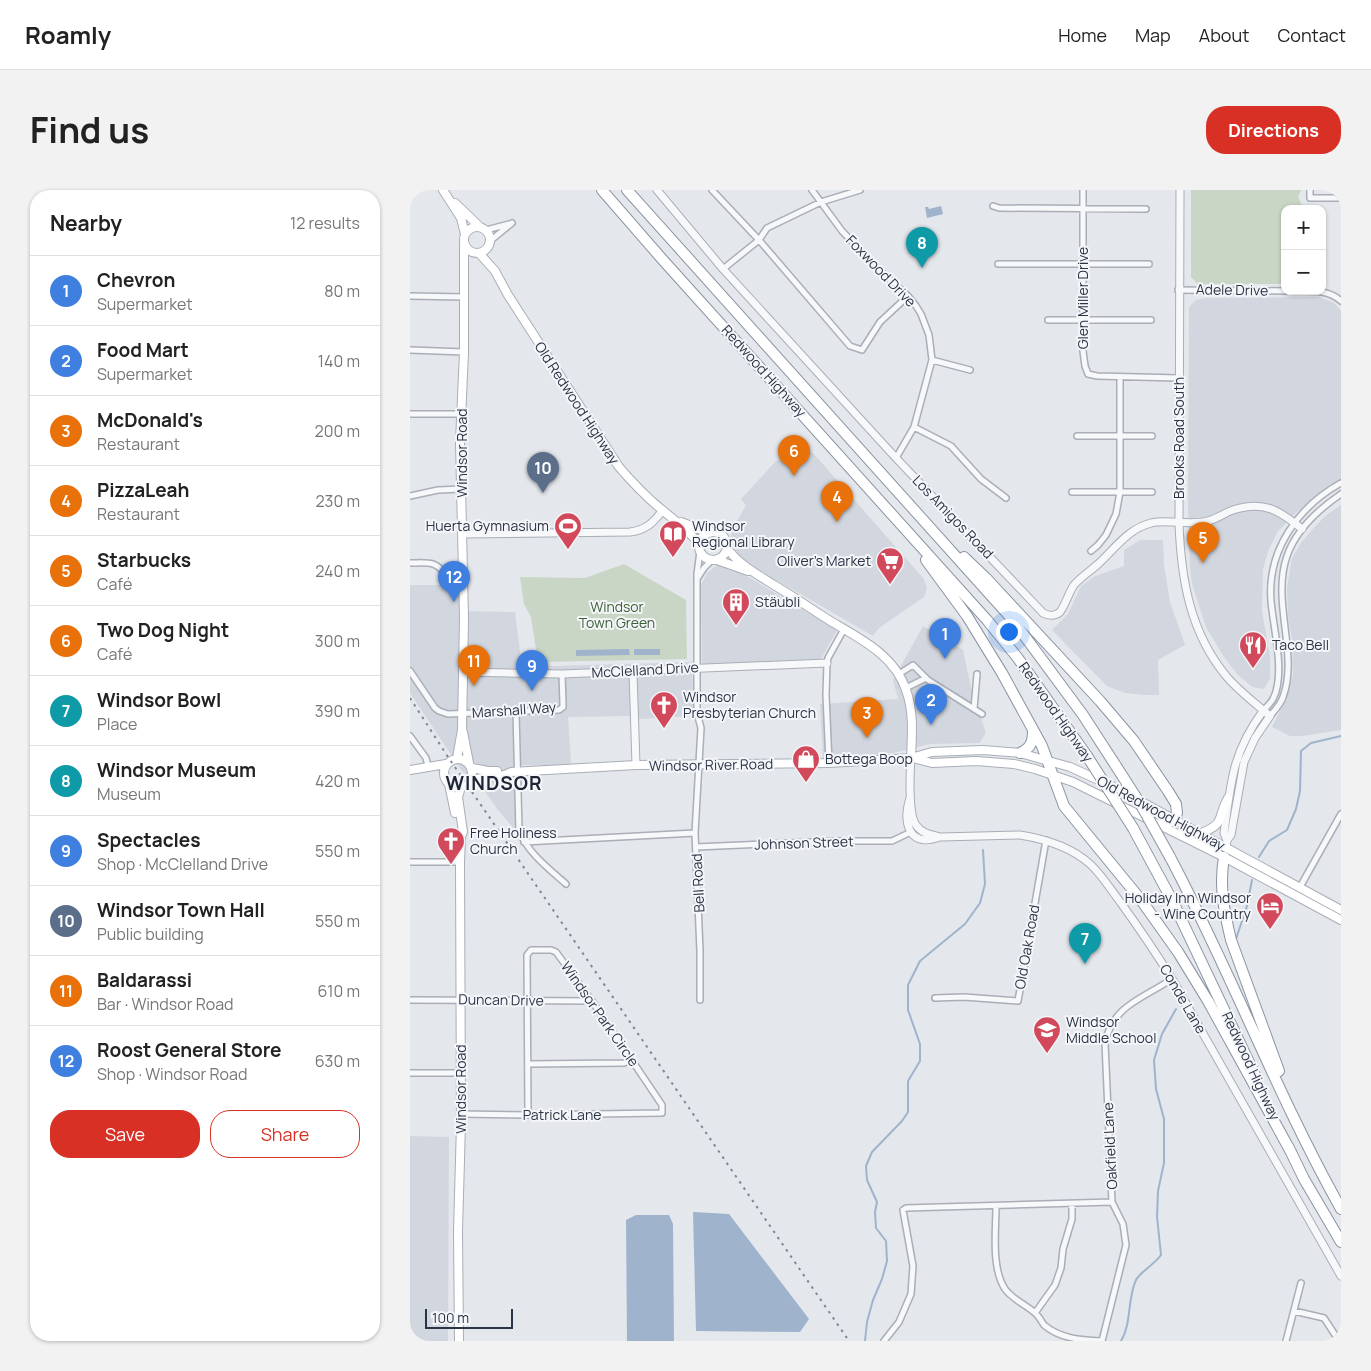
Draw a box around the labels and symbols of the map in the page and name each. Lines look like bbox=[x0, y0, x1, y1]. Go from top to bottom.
pin: 8 bbox=[906, 227, 938, 268]
street label: Foxwood Drive bbox=[842, 231, 921, 311]
street label: Glen Miller Drive bbox=[1073, 247, 1092, 349]
street label: Adele Drive bbox=[1196, 279, 1268, 300]
street label: Redwood Highway bbox=[718, 320, 811, 421]
street label: Old Redwood Highway bbox=[531, 338, 625, 468]
street label: Brooks Road South bbox=[1169, 377, 1188, 499]
street label: Windsor Road bbox=[452, 408, 471, 498]
pin: 6 bbox=[778, 435, 810, 476]
pin: 10 bbox=[527, 452, 559, 493]
street label: Los Amigos Road bbox=[909, 471, 998, 563]
pin: 4 bbox=[821, 481, 853, 522]
sports icon: Huerta Gymnasium bbox=[553, 511, 583, 550]
place label: Huerta Gymnasium bbox=[426, 516, 549, 535]
place label: Windsor Regional Library bbox=[692, 516, 795, 551]
library icon: Windsor Regional Library bbox=[658, 519, 688, 558]
pin: 5 bbox=[1187, 522, 1219, 563]
supermarket icon: Oliver's Market bbox=[875, 546, 905, 585]
place label: Oliver's Market bbox=[777, 551, 871, 570]
pin: 12 bbox=[438, 561, 470, 602]
building icon: Stäubli bbox=[721, 587, 751, 626]
place label: Stäubli bbox=[755, 592, 800, 611]
park label: Windsor Town Green bbox=[579, 597, 655, 632]
pin: 1 bbox=[929, 618, 961, 659]
your location bbox=[996, 619, 1022, 645]
restaurant icon: Taco Bell bbox=[1238, 630, 1268, 669]
place label: Taco Bell bbox=[1272, 635, 1329, 654]
pin: 11 bbox=[458, 645, 490, 686]
pin: 9 bbox=[516, 650, 548, 691]
street label: McClelland Drive bbox=[591, 657, 699, 682]
street label: Redwood Highway bbox=[1015, 658, 1098, 766]
pin: 2 bbox=[915, 684, 947, 725]
place label: Windsor Presbyterian Church bbox=[683, 687, 816, 722]
church icon: Windsor Presbyterian Church bbox=[649, 690, 679, 729]
street label: Marshall Way bbox=[471, 697, 557, 722]
pin: 3 bbox=[851, 697, 883, 738]
shop icon: Bottega Boop bbox=[791, 744, 821, 783]
place label: Bottega Boop bbox=[825, 749, 913, 768]
street label: Windsor River Road bbox=[649, 754, 773, 775]
district label: WINDSOR bbox=[445, 770, 543, 796]
street label: Old Redwood Highway bbox=[1094, 771, 1229, 855]
place label: Free Holiness Church bbox=[470, 823, 557, 858]
church icon: Free Holiness Church bbox=[436, 826, 466, 865]
street label: Johnson Street bbox=[754, 831, 854, 854]
street label: Bell Road bbox=[686, 853, 709, 913]
place label: Holiday Inn Windsor - Wine Country bbox=[1125, 888, 1252, 923]
hotel icon: Holiday Inn Windsor - Wine Country bbox=[1255, 891, 1285, 930]
street label: Old Oak Road bbox=[1010, 903, 1043, 991]
pin: 7 bbox=[1069, 923, 1101, 964]
street label: Windsor Park Circle bbox=[557, 957, 644, 1070]
street label: Conde Lane bbox=[1156, 961, 1211, 1037]
street label: Duncan Drive bbox=[458, 989, 544, 1010]
street label: Redwood Highway bbox=[1218, 1008, 1285, 1124]
place label: Windsor Middle School bbox=[1066, 1012, 1156, 1047]
school or university icon: Windsor Middle School bbox=[1032, 1015, 1062, 1054]
street label: Windsor Road bbox=[451, 1044, 470, 1134]
street label: Oakfield Lane bbox=[1098, 1102, 1121, 1190]
street label: Patrick Lane bbox=[523, 1105, 601, 1124]
scale bar bbox=[425, 1306, 512, 1329]

